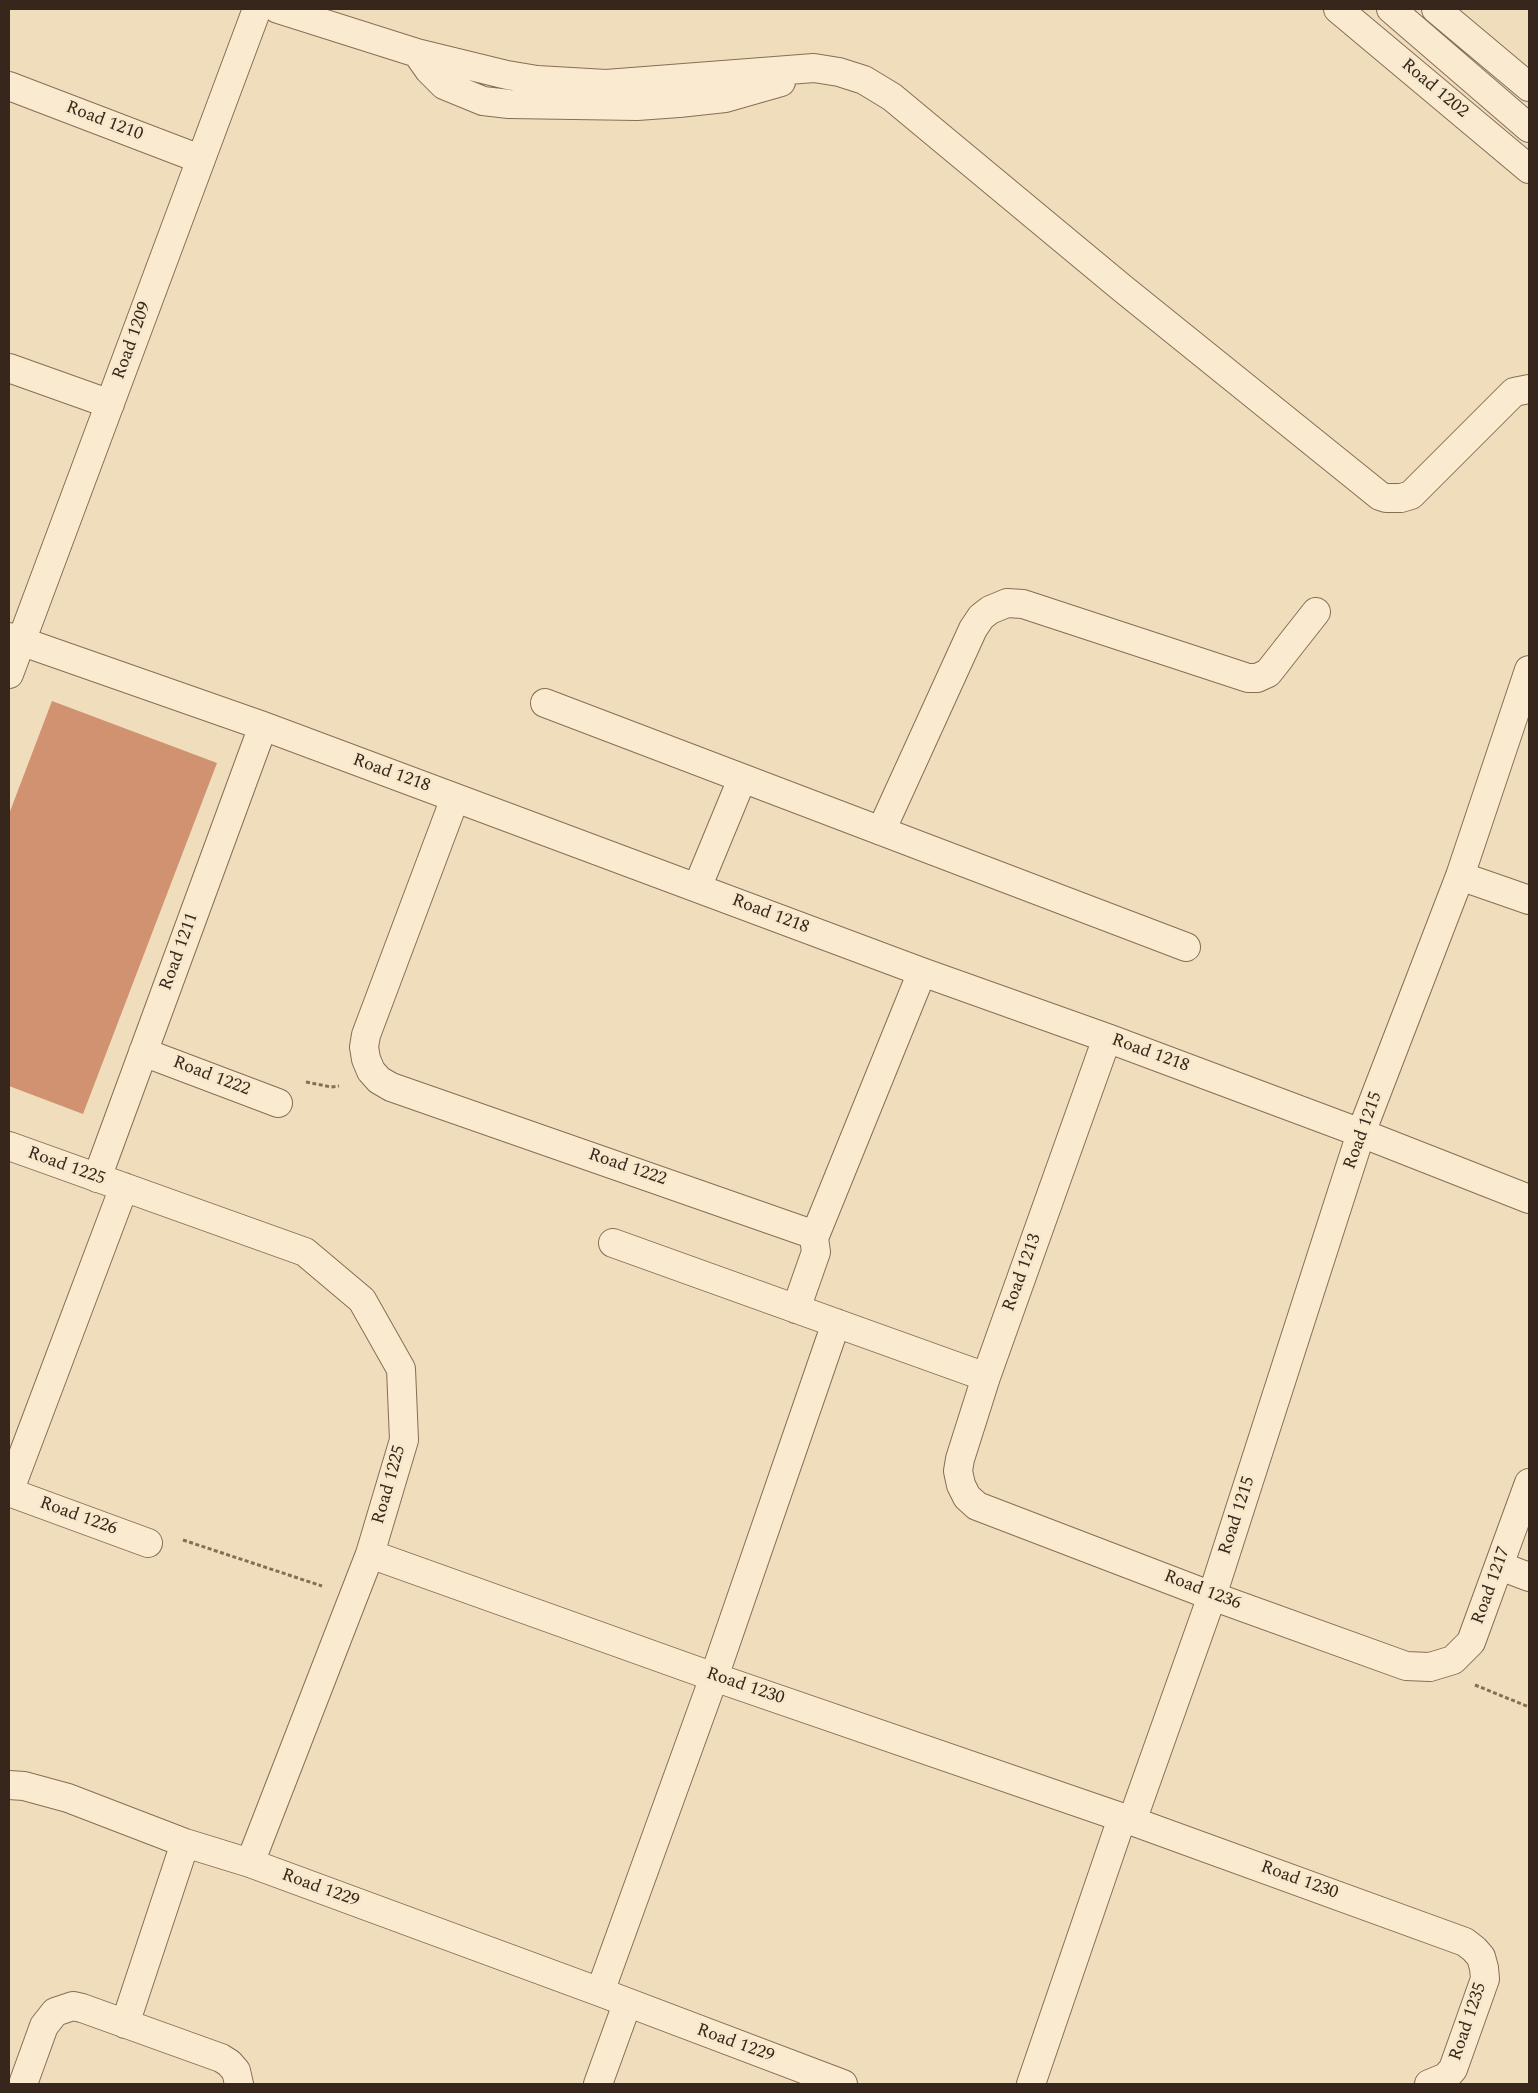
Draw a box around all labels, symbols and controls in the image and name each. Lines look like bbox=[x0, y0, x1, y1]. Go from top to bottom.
street label: Road 1202 bbox=[1396, 55, 1472, 123]
street label: Road 1210 bbox=[62, 97, 146, 147]
street label: Road 1209 bbox=[109, 299, 157, 383]
street label: Road 1218 bbox=[349, 750, 433, 798]
street label: Road 1218 bbox=[728, 890, 812, 940]
street label: Road 1211 bbox=[156, 910, 204, 994]
street label: Road 1218 bbox=[1108, 1030, 1192, 1078]
street label: Road 1222 bbox=[169, 1052, 253, 1102]
street label: Road 1215 bbox=[1340, 1089, 1388, 1173]
street label: Road 1225 bbox=[24, 1143, 108, 1191]
street label: Road 1222 bbox=[585, 1145, 669, 1191]
street label: Road 1213 bbox=[999, 1231, 1047, 1315]
street label: Road 1225 bbox=[368, 1443, 412, 1527]
street label: Road 1215 bbox=[1215, 1474, 1261, 1558]
street label: Road 1226 bbox=[36, 1493, 120, 1541]
street label: Road 1217 bbox=[1468, 1544, 1516, 1628]
street label: Road 1236 bbox=[1160, 1566, 1244, 1616]
street label: Road 1230 bbox=[703, 1664, 787, 1710]
street label: Road 1230 bbox=[1257, 1857, 1341, 1905]
street label: Road 1229 bbox=[278, 1865, 362, 1913]
street label: Road 1235 bbox=[1446, 1980, 1492, 2064]
street label: Road 1229 bbox=[693, 2020, 777, 2068]

